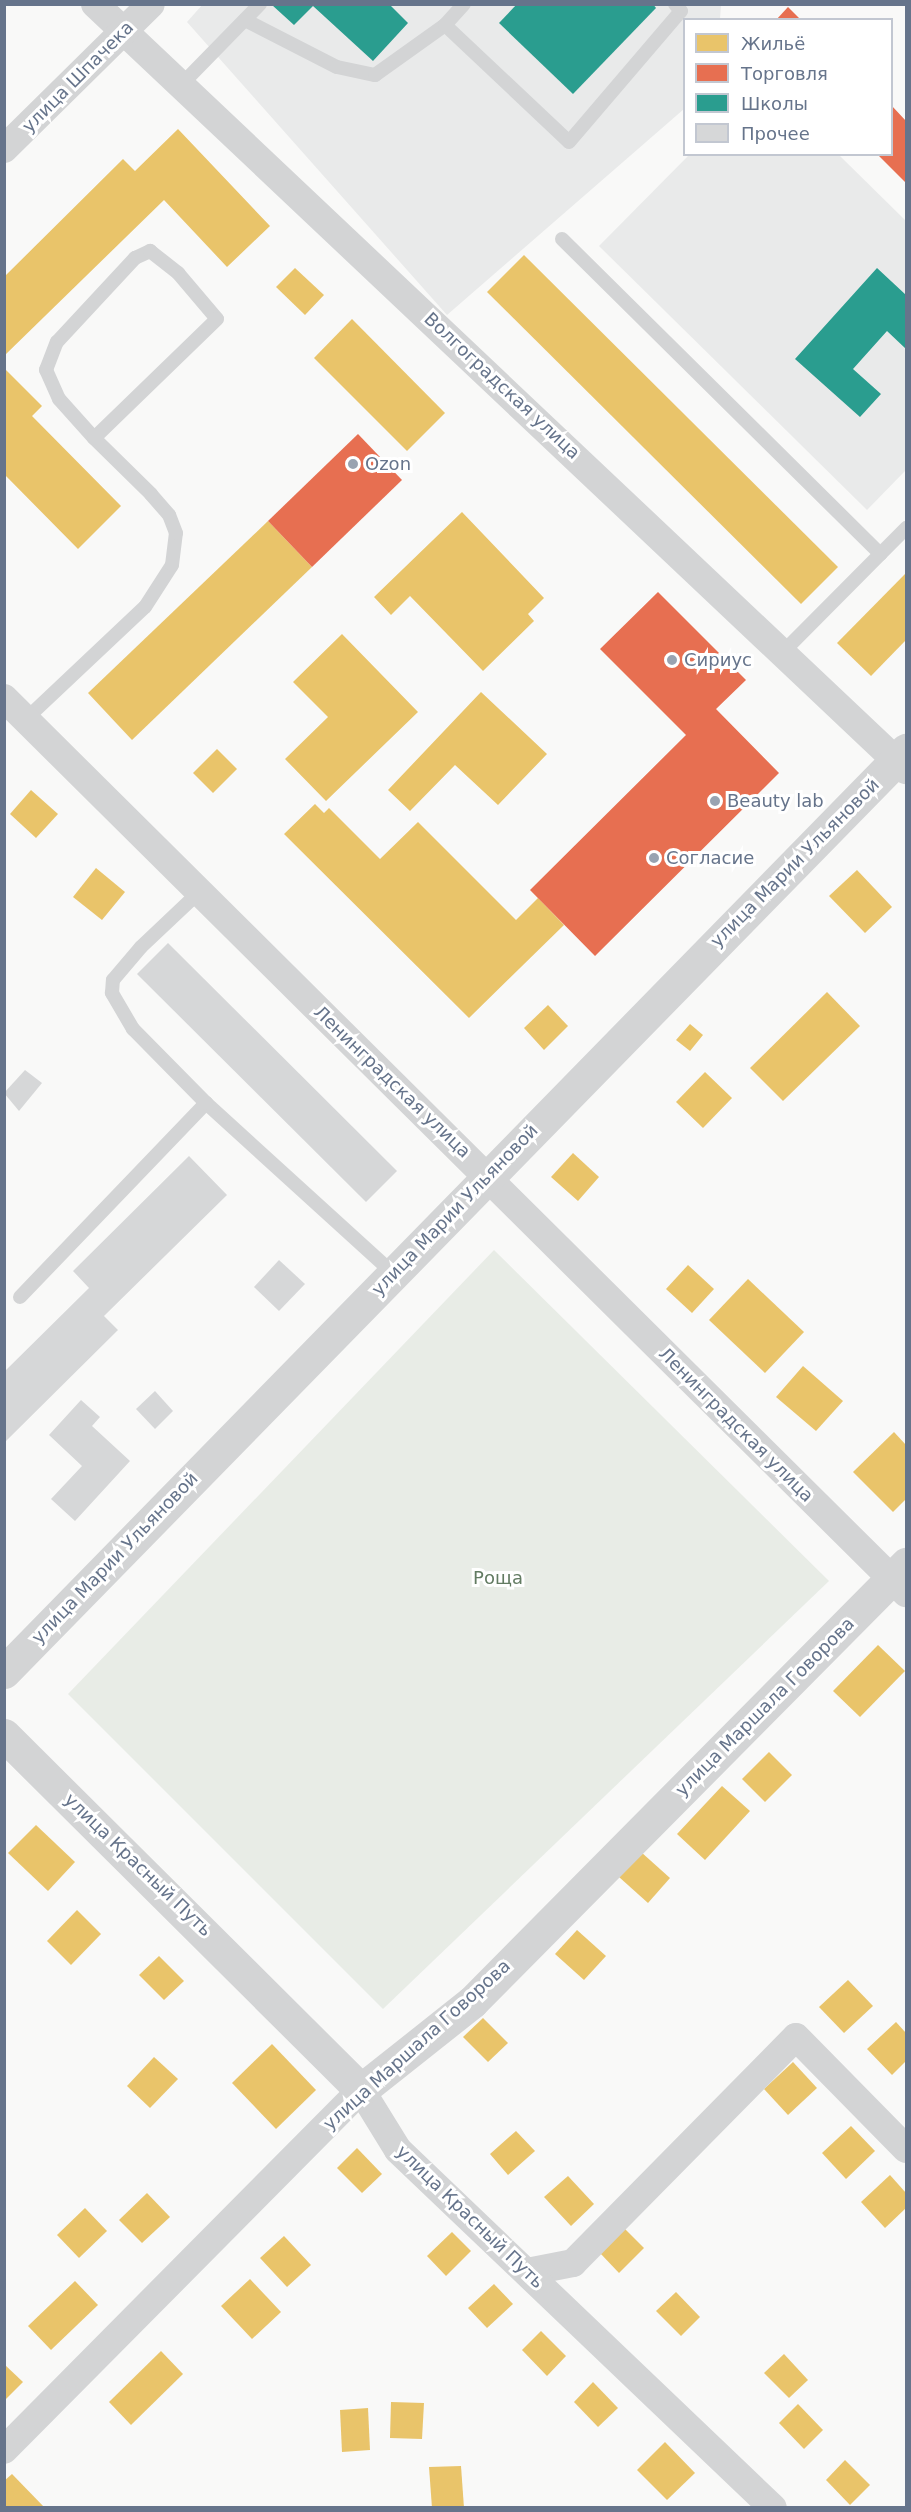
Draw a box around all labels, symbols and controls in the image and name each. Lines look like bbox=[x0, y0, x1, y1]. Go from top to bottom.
street label: улица Шпачека bbox=[18, 17, 138, 137]
legend bbox=[683, 18, 893, 156]
text: Жильё bbox=[741, 33, 805, 54]
text: Торговля bbox=[741, 63, 828, 84]
text: Школы bbox=[741, 93, 808, 114]
text: Прочее bbox=[741, 123, 810, 144]
street label: Волгоградская улица bbox=[420, 308, 584, 464]
place label: Ozon bbox=[365, 453, 411, 475]
marker: Ozon bbox=[346, 457, 360, 471]
place label: Сириус bbox=[684, 649, 752, 671]
marker: Сириус bbox=[665, 653, 679, 667]
street label: улица Марии Ульяновой bbox=[706, 774, 884, 952]
place label: Beauty lab bbox=[727, 790, 824, 812]
marker: Beauty lab bbox=[708, 794, 722, 808]
place label: Согласие bbox=[666, 847, 754, 869]
marker: Согласие bbox=[647, 851, 661, 865]
street label: Ленинградская улица bbox=[309, 1001, 475, 1163]
street label: улица Марии Ульяновой bbox=[367, 1120, 543, 1300]
street label: Ленинградская улица bbox=[654, 1343, 818, 1507]
street label: улица Марии Ульяновой bbox=[27, 1468, 203, 1648]
park label: Роща bbox=[473, 1567, 523, 1589]
street label: улица Маршала Говорова bbox=[671, 1613, 859, 1801]
street label: улица Красный Путь bbox=[60, 1789, 216, 1941]
street label: улица Маршала Говорова bbox=[319, 1955, 515, 2135]
street label: улица Красный Путь bbox=[392, 2141, 548, 2293]

